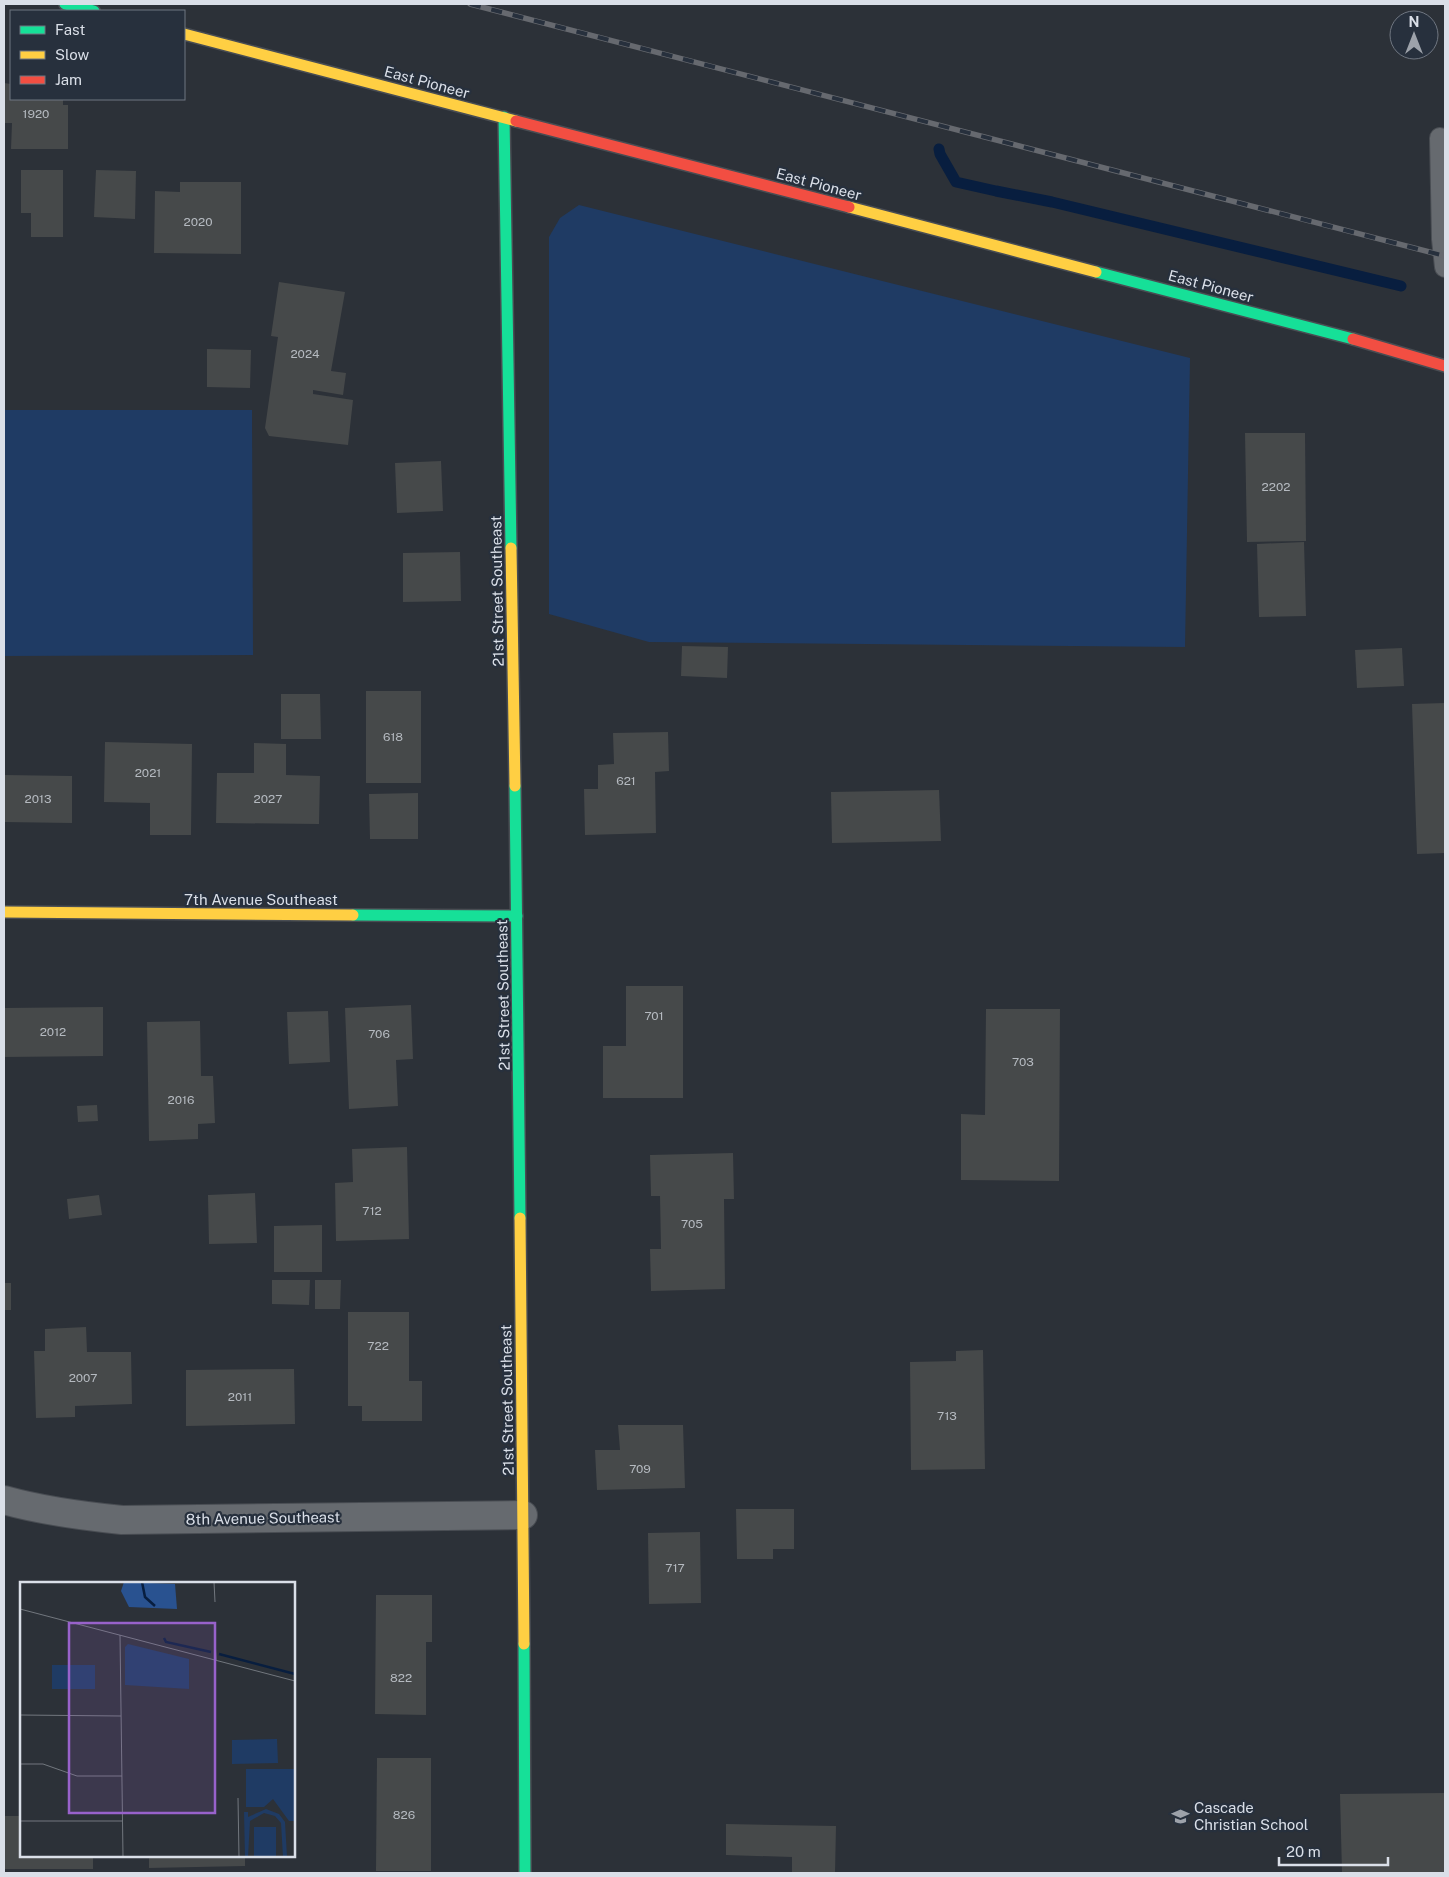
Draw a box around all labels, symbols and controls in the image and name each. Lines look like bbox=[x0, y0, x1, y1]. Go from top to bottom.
legend bbox=[10, 10, 185, 100]
north arrow bbox=[1389, 10, 1439, 60]
text: N bbox=[1409, 14, 1419, 30]
text: Fast bbox=[55, 21, 85, 38]
text: Slow bbox=[55, 46, 90, 63]
street label: East Pioneer bbox=[382, 62, 472, 102]
text: Jam bbox=[55, 71, 82, 88]
house number: 1920 bbox=[23, 107, 49, 121]
street label: East Pioneer bbox=[774, 164, 864, 204]
house number: 2020 bbox=[184, 215, 213, 229]
street label: East Pioneer bbox=[1166, 266, 1256, 306]
house number: 2024 bbox=[290, 347, 320, 361]
house number: 2202 bbox=[1262, 480, 1290, 494]
street label: 21st Street Southeast bbox=[487, 515, 507, 667]
house number: 618 bbox=[383, 730, 403, 744]
house number: 2021 bbox=[135, 766, 161, 780]
house number: 621 bbox=[616, 774, 636, 788]
house number: 2013 bbox=[25, 792, 51, 806]
house number: 2027 bbox=[254, 792, 282, 806]
street label: 7th Avenue Southeast bbox=[184, 891, 338, 908]
street label: 21st Street Southeast bbox=[493, 919, 513, 1071]
house number: 701 bbox=[644, 1009, 664, 1023]
house number: 2012 bbox=[40, 1025, 66, 1039]
house number: 706 bbox=[368, 1027, 390, 1041]
house number: 703 bbox=[1012, 1055, 1034, 1069]
house number: 2016 bbox=[168, 1093, 194, 1107]
house number: 712 bbox=[362, 1204, 382, 1218]
house number: 705 bbox=[681, 1217, 703, 1231]
street label: 21st Street Southeast bbox=[497, 1324, 517, 1476]
house number: 722 bbox=[367, 1339, 389, 1353]
house number: 2007 bbox=[69, 1371, 97, 1385]
house number: 2011 bbox=[228, 1390, 252, 1404]
house number: 713 bbox=[937, 1409, 957, 1423]
house number: 709 bbox=[629, 1462, 651, 1476]
street label: 8th Avenue Southeast bbox=[186, 1508, 341, 1528]
house number: 717 bbox=[665, 1561, 685, 1575]
inset map bbox=[20, 1582, 295, 1857]
house number: 822 bbox=[390, 1671, 412, 1685]
place label: Cascade Christian School bbox=[1194, 1799, 1308, 1833]
school or university icon: Cascade Christian School bbox=[1170, 1806, 1190, 1826]
house number: 826 bbox=[393, 1808, 415, 1822]
scale bar bbox=[1279, 1834, 1388, 1866]
text: 20 m bbox=[1286, 1843, 1321, 1860]

